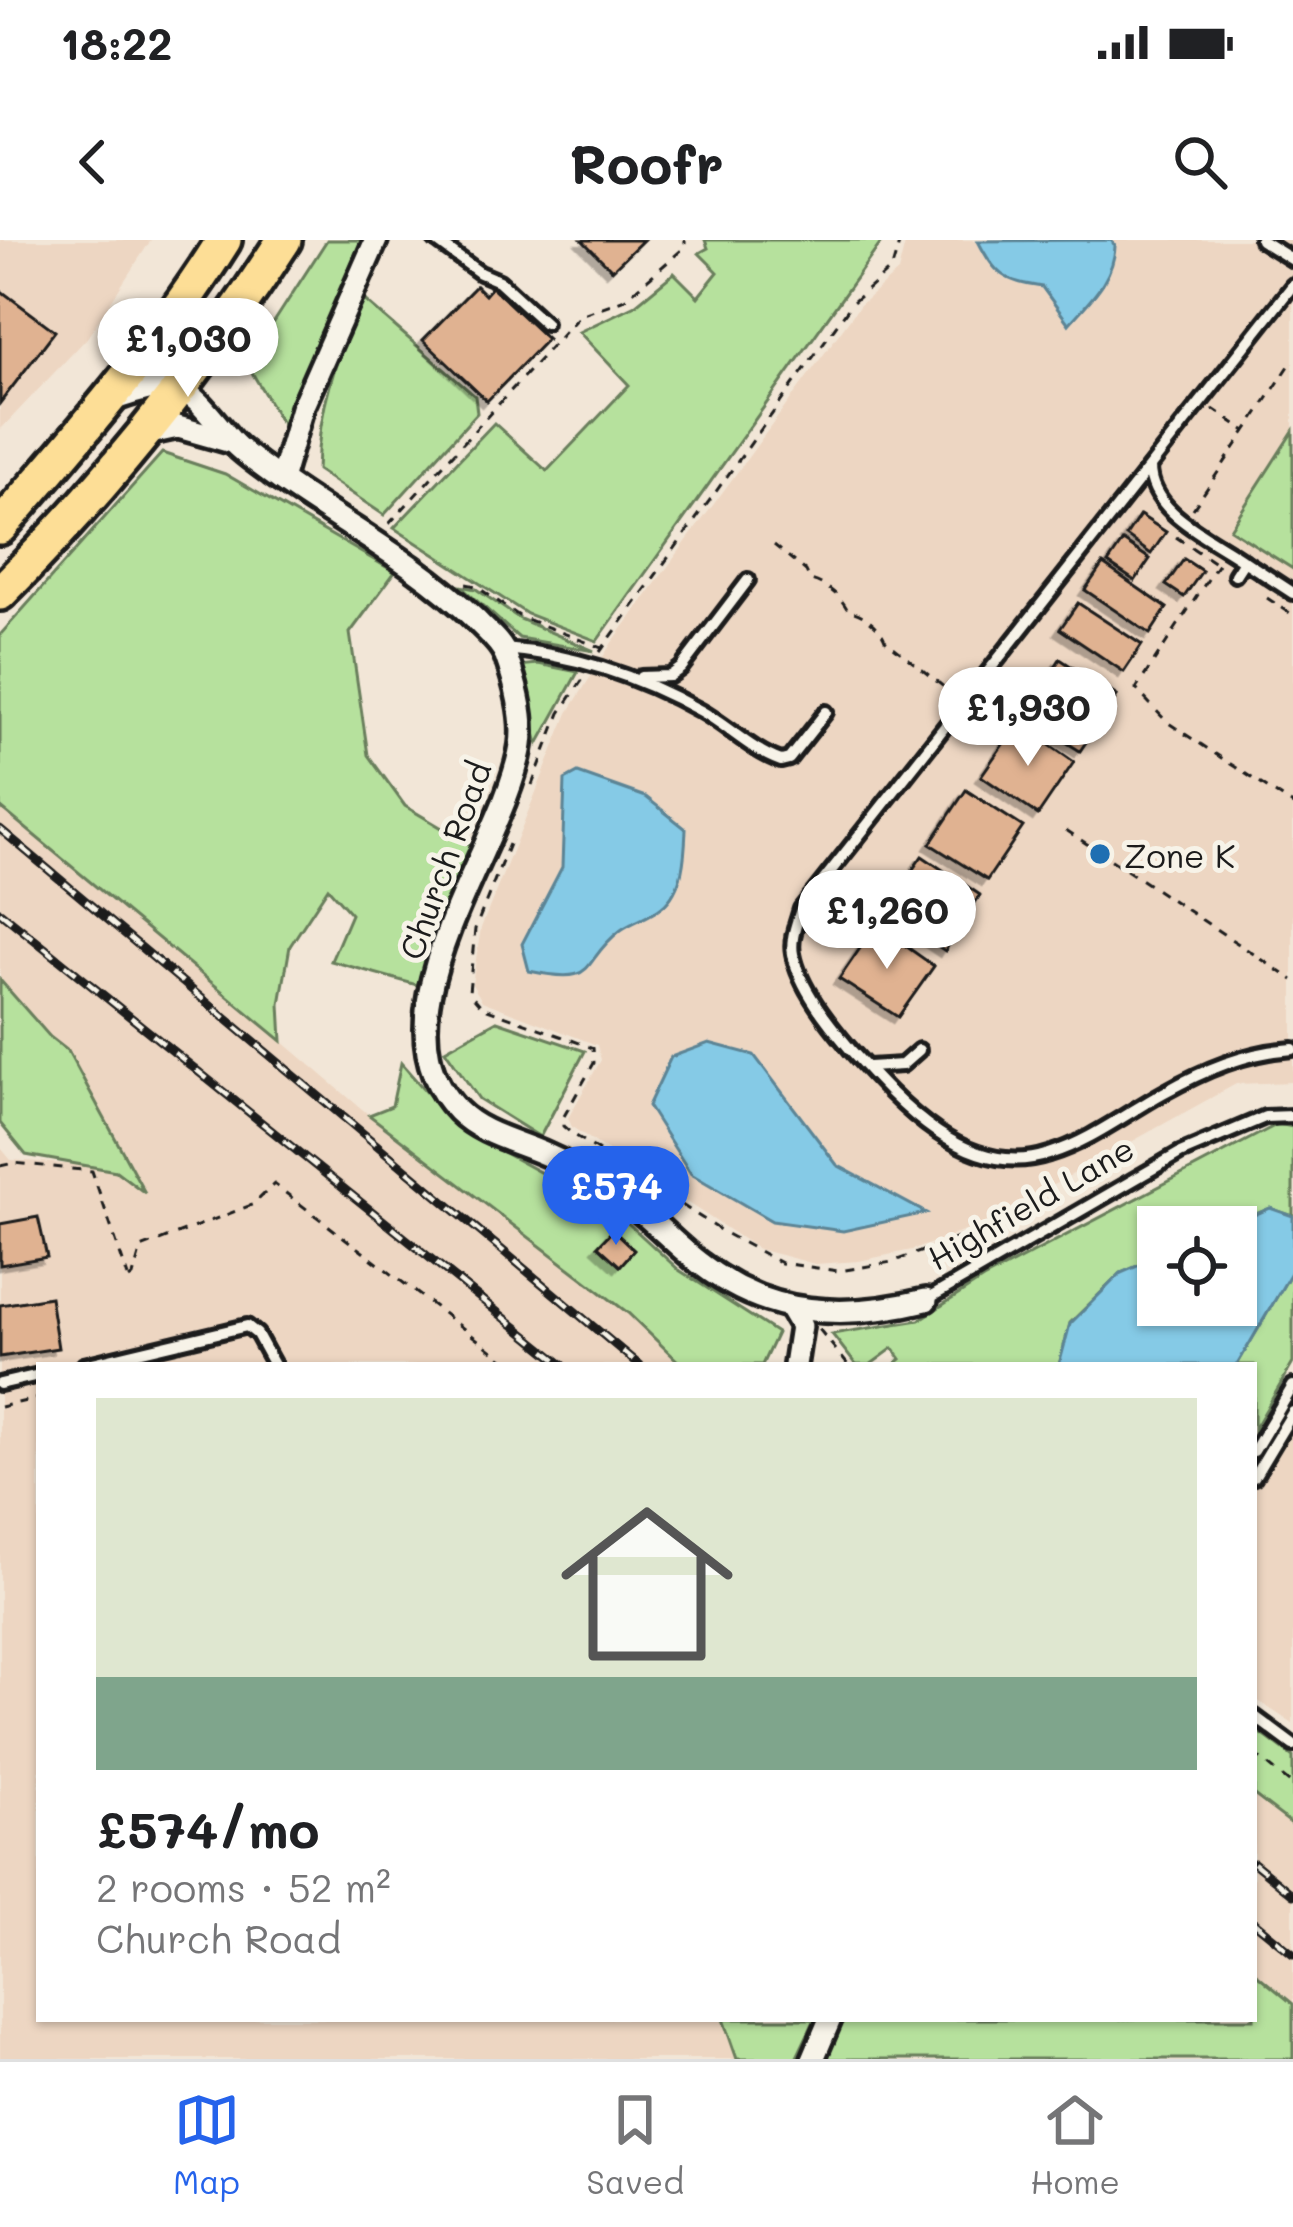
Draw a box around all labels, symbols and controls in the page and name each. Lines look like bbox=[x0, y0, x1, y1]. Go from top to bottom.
text: 18:22 bbox=[60, 13, 172, 71]
text: Roofr bbox=[569, 127, 724, 198]
icon: back bbox=[60, 129, 126, 195]
icon: search bbox=[1167, 129, 1233, 195]
pin: £1,030 bbox=[90, 298, 286, 400]
text: £1,030 bbox=[124, 311, 252, 362]
pin: £1,930 bbox=[930, 667, 1126, 769]
text: £1,930 bbox=[965, 680, 1091, 731]
street label: Church Road bbox=[388, 755, 500, 965]
place label: Zone K bbox=[1124, 833, 1235, 876]
marker: Zone K bbox=[1087, 841, 1113, 867]
pin: £1,260 bbox=[789, 870, 985, 972]
text: £1,260 bbox=[825, 883, 949, 934]
street label: Highfield Lane bbox=[919, 1126, 1141, 1278]
pin: £574 bbox=[545, 1146, 687, 1248]
text: £574 bbox=[569, 1159, 663, 1210]
map controls bbox=[1137, 1206, 1257, 1326]
button: locate bbox=[1137, 1206, 1257, 1326]
icon: home bbox=[539, 1476, 755, 1692]
text: £574/mo bbox=[96, 1794, 319, 1861]
text: 2 rooms · 52 m² bbox=[96, 1861, 391, 1912]
text: Church Road bbox=[96, 1912, 341, 1963]
tab: Map bbox=[173, 2087, 240, 2202]
tab: Saved bbox=[586, 2087, 684, 2202]
tab: Home bbox=[1030, 2087, 1120, 2202]

